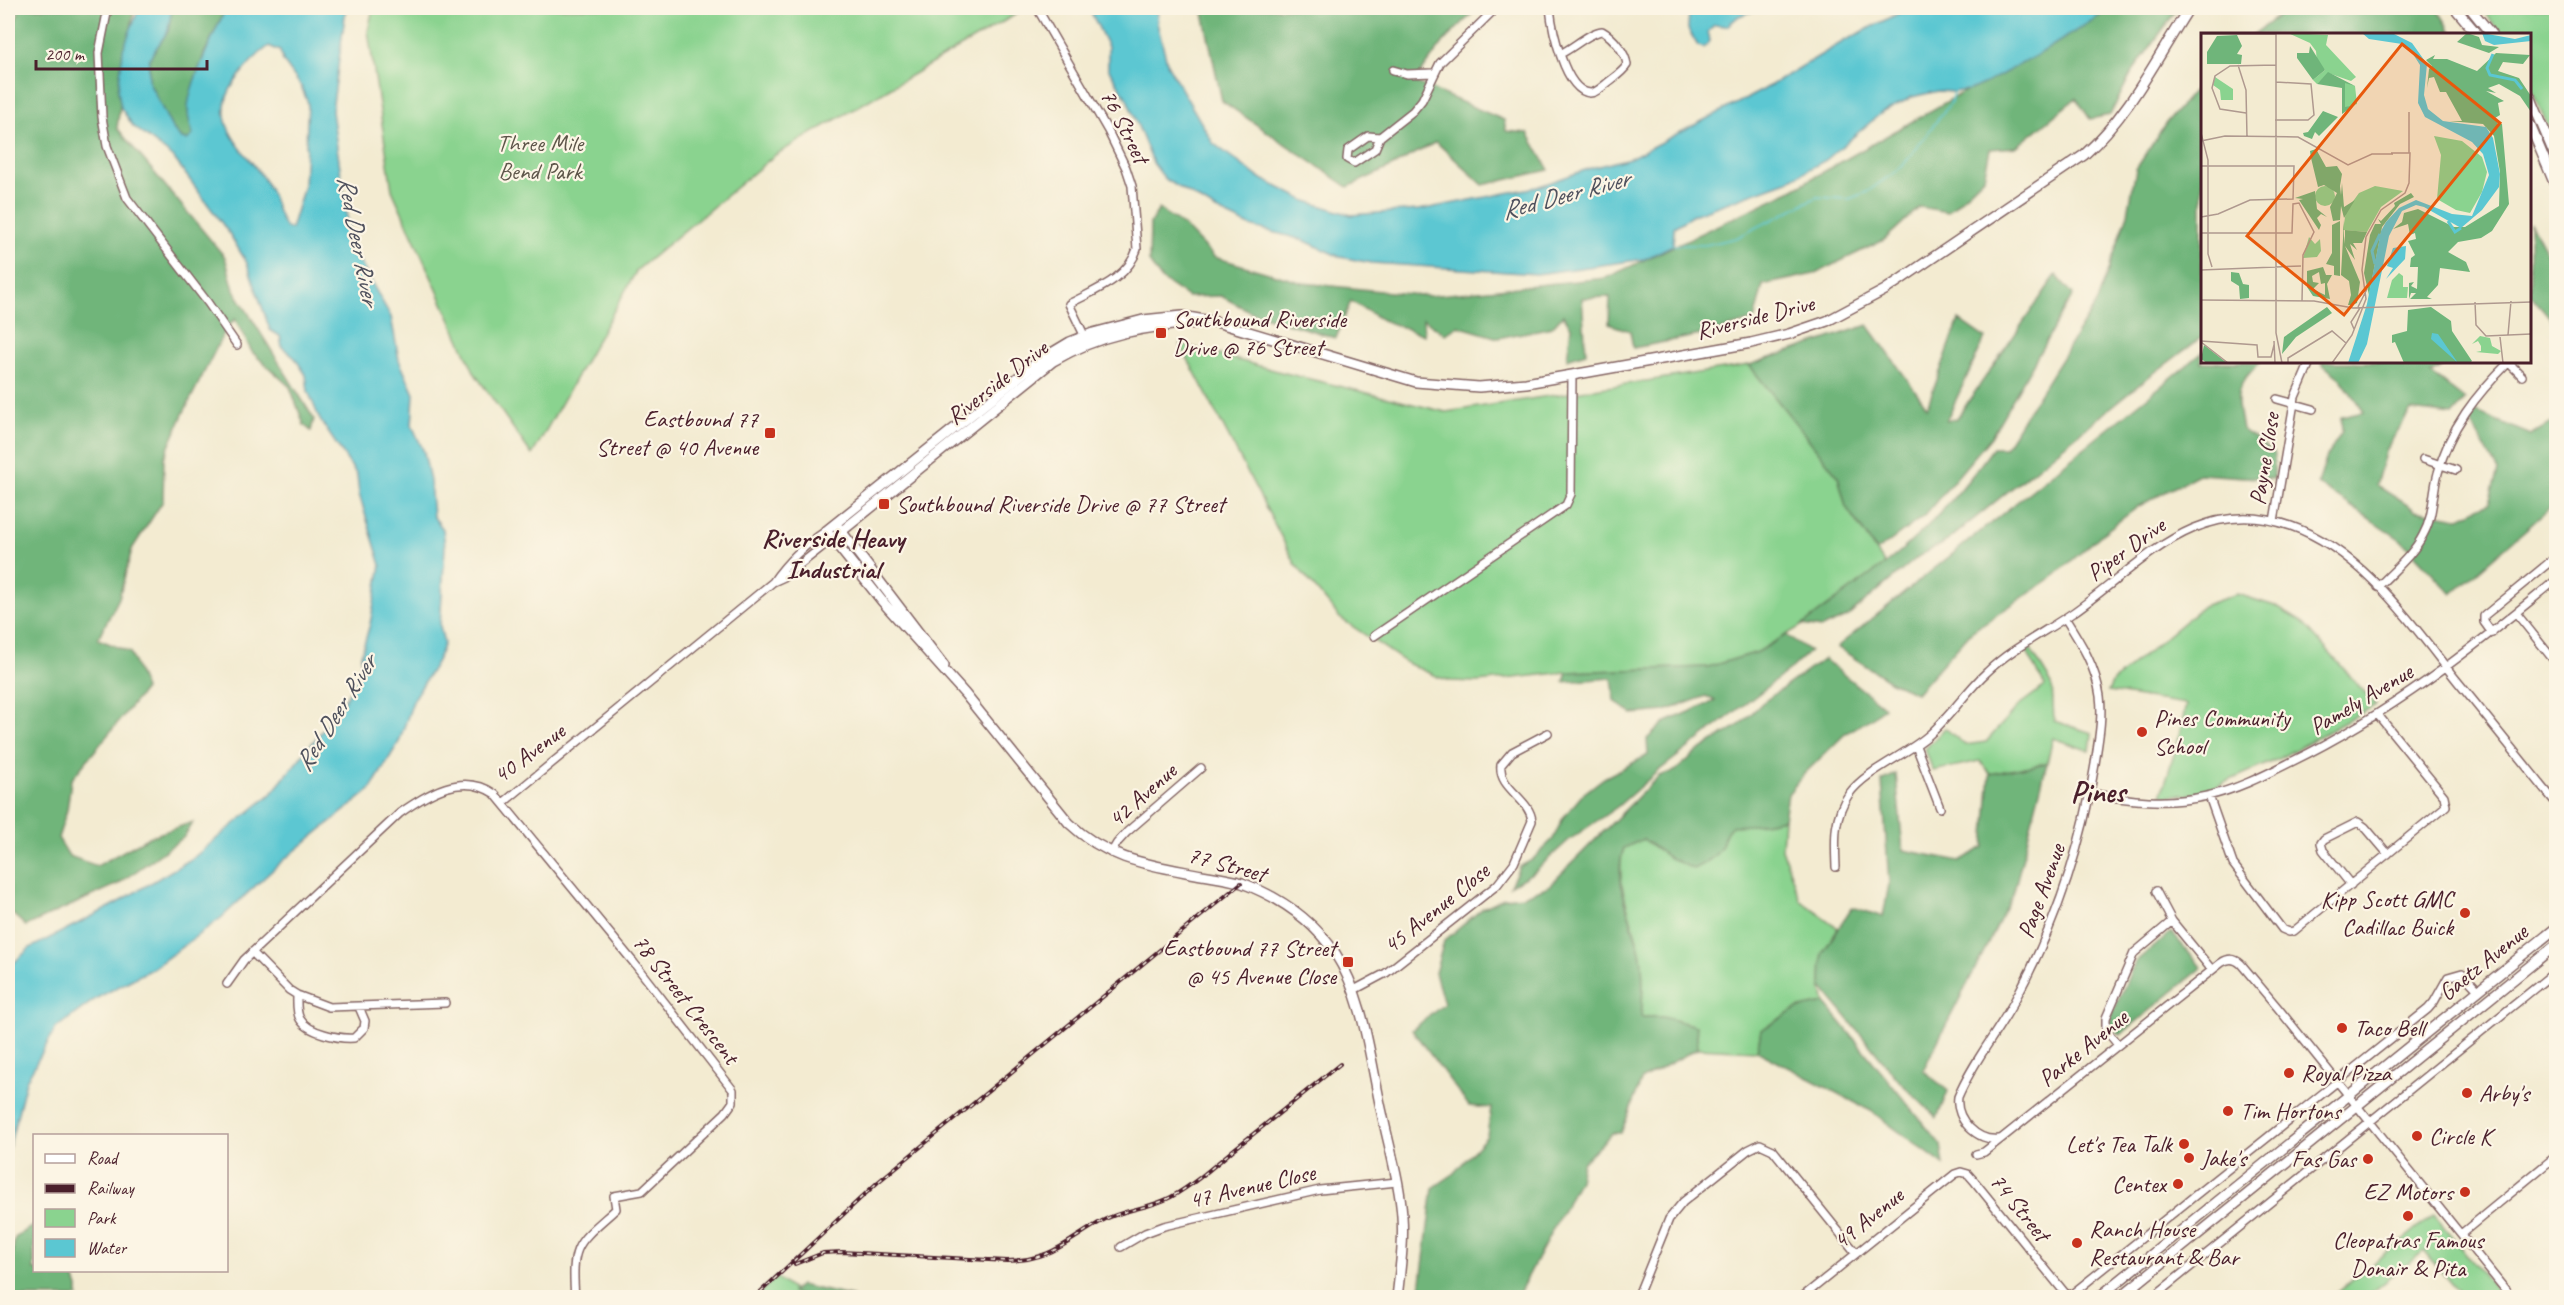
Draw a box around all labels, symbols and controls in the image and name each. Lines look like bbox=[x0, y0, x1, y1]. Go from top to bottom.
scale bar bbox=[36, 33, 207, 71]
inset map bbox=[2201, 33, 2531, 363]
text: 200 m bbox=[45, 43, 86, 65]
street label: 76 Street bbox=[1094, 84, 1158, 171]
park label: Three Mile Bend Park bbox=[497, 128, 585, 186]
water label: Red Deer River bbox=[1498, 160, 1637, 227]
water label: Red Deer River bbox=[330, 173, 388, 312]
street label: Riverside Drive bbox=[1693, 287, 1819, 346]
place label: Southbound Riverside Drive @ 76 Street bbox=[1173, 304, 1348, 362]
marker: Southbound Riverside Drive @ 76 Street bbox=[1154, 326, 1168, 340]
street label: Riverside Drive bbox=[940, 332, 1055, 431]
place label: Eastbound 77 Street @ 40 Avenue bbox=[596, 404, 760, 462]
street label: Payne Close bbox=[2242, 409, 2286, 507]
marker: Eastbound 77 Street @ 40 Avenue bbox=[763, 426, 777, 440]
place label: Southbound Riverside Drive @ 77 Street bbox=[896, 489, 1228, 519]
marker: Southbound Riverside Drive @ 77 Street bbox=[877, 497, 891, 511]
street label: Piper Drive bbox=[2081, 509, 2173, 588]
district label: Riverside Heavy Industrial bbox=[761, 521, 907, 586]
water label: Red Deer River bbox=[287, 645, 386, 777]
street label: Pamely Avenue bbox=[2304, 655, 2420, 742]
place label: Pines Community School bbox=[2154, 703, 2291, 761]
street label: 40 Avenue bbox=[487, 715, 573, 790]
marker: Pines Community School bbox=[2135, 725, 2149, 739]
street label: 42 Avenue bbox=[1101, 755, 1184, 834]
district label: Pines bbox=[2071, 773, 2129, 811]
street label: Page Avenue bbox=[2010, 838, 2073, 942]
street label: 77 Street bbox=[1185, 839, 1272, 890]
street label: 45 Avenue Close bbox=[1377, 855, 1497, 960]
place label: Kipp Scott GMC Cadillac Buick bbox=[2321, 884, 2456, 942]
marker: Kipp Scott GMC Cadillac Buick bbox=[2458, 906, 2472, 920]
street label: Gaetz Avenue bbox=[2432, 916, 2535, 1007]
street label: 78 Street Crescent bbox=[626, 928, 747, 1072]
place label: Eastbound 77 Street @ 45 Avenue Close bbox=[1163, 933, 1339, 991]
marker: Eastbound 77 Street @ 45 Avenue Close bbox=[1341, 955, 1355, 969]
street label: Parke Avenue bbox=[2032, 1001, 2136, 1093]
place label: Taco Bell bbox=[2354, 1013, 2428, 1043]
marker: Taco Bell bbox=[2335, 1021, 2349, 1035]
place label: Royal Pizza bbox=[2301, 1058, 2392, 1088]
marker: Royal Pizza bbox=[2282, 1066, 2296, 1080]
place label: Arby's bbox=[2479, 1078, 2532, 1108]
marker: Arby's bbox=[2460, 1086, 2474, 1100]
place label: Tim Hortons bbox=[2240, 1096, 2343, 1126]
marker: Tim Hortons bbox=[2221, 1104, 2235, 1118]
place label: Circle K bbox=[2429, 1121, 2497, 1151]
place label: Let's Tea Talk bbox=[2066, 1129, 2174, 1159]
marker: Circle K bbox=[2410, 1129, 2424, 1143]
legend bbox=[33, 1134, 228, 1272]
marker: Let's Tea Talk bbox=[2177, 1137, 2191, 1151]
place label: Jake's bbox=[2200, 1143, 2249, 1173]
place label: Fas Gas bbox=[2292, 1144, 2358, 1174]
text: Road bbox=[87, 1147, 120, 1169]
marker: Jake's bbox=[2182, 1151, 2196, 1165]
marker: Fas Gas bbox=[2361, 1152, 2375, 1166]
street label: 47 Avenue Close bbox=[1186, 1156, 1320, 1215]
street label: 74 Street bbox=[1983, 1167, 2059, 1250]
place label: Centex bbox=[2112, 1169, 2168, 1199]
text: Railway bbox=[87, 1177, 135, 1199]
marker: Centex bbox=[2171, 1177, 2185, 1191]
place label: EZ Motors bbox=[2363, 1177, 2455, 1207]
street label: 49 Avenue bbox=[1826, 1179, 1911, 1256]
marker: EZ Motors bbox=[2458, 1185, 2472, 1199]
text: Park bbox=[87, 1207, 117, 1229]
marker: Cleopatras Famous Donair & Pita bbox=[2401, 1209, 2415, 1223]
place label: Ranch House Restaurant & Bar bbox=[2089, 1214, 2241, 1272]
place label: Cleopatras Famous Donair & Pita bbox=[2333, 1225, 2486, 1283]
marker: Ranch House Restaurant & Bar bbox=[2070, 1236, 2084, 1250]
text: Water bbox=[87, 1237, 128, 1259]

